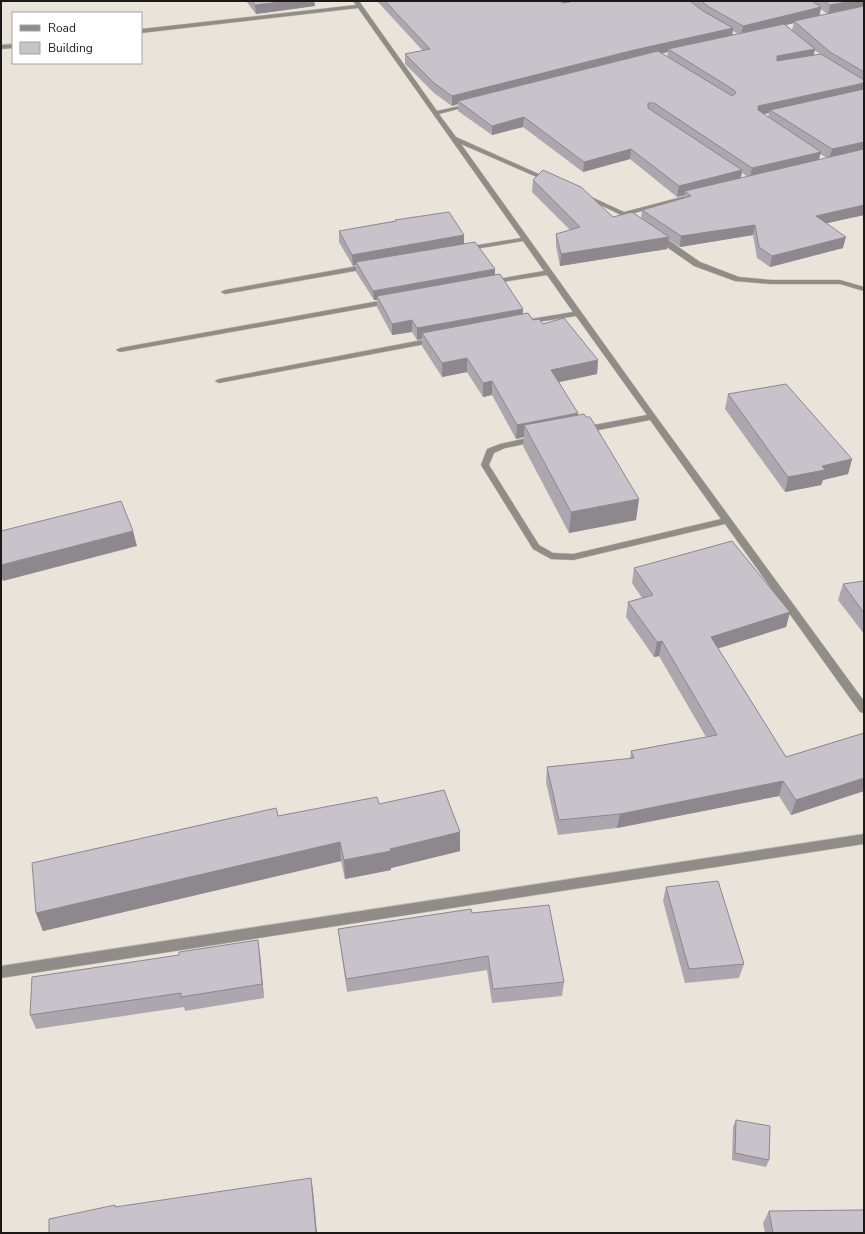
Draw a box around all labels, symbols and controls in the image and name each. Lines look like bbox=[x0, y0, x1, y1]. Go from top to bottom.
legend bbox=[12, 12, 142, 64]
text: Road bbox=[48, 20, 76, 36]
text: Building bbox=[48, 40, 93, 56]

